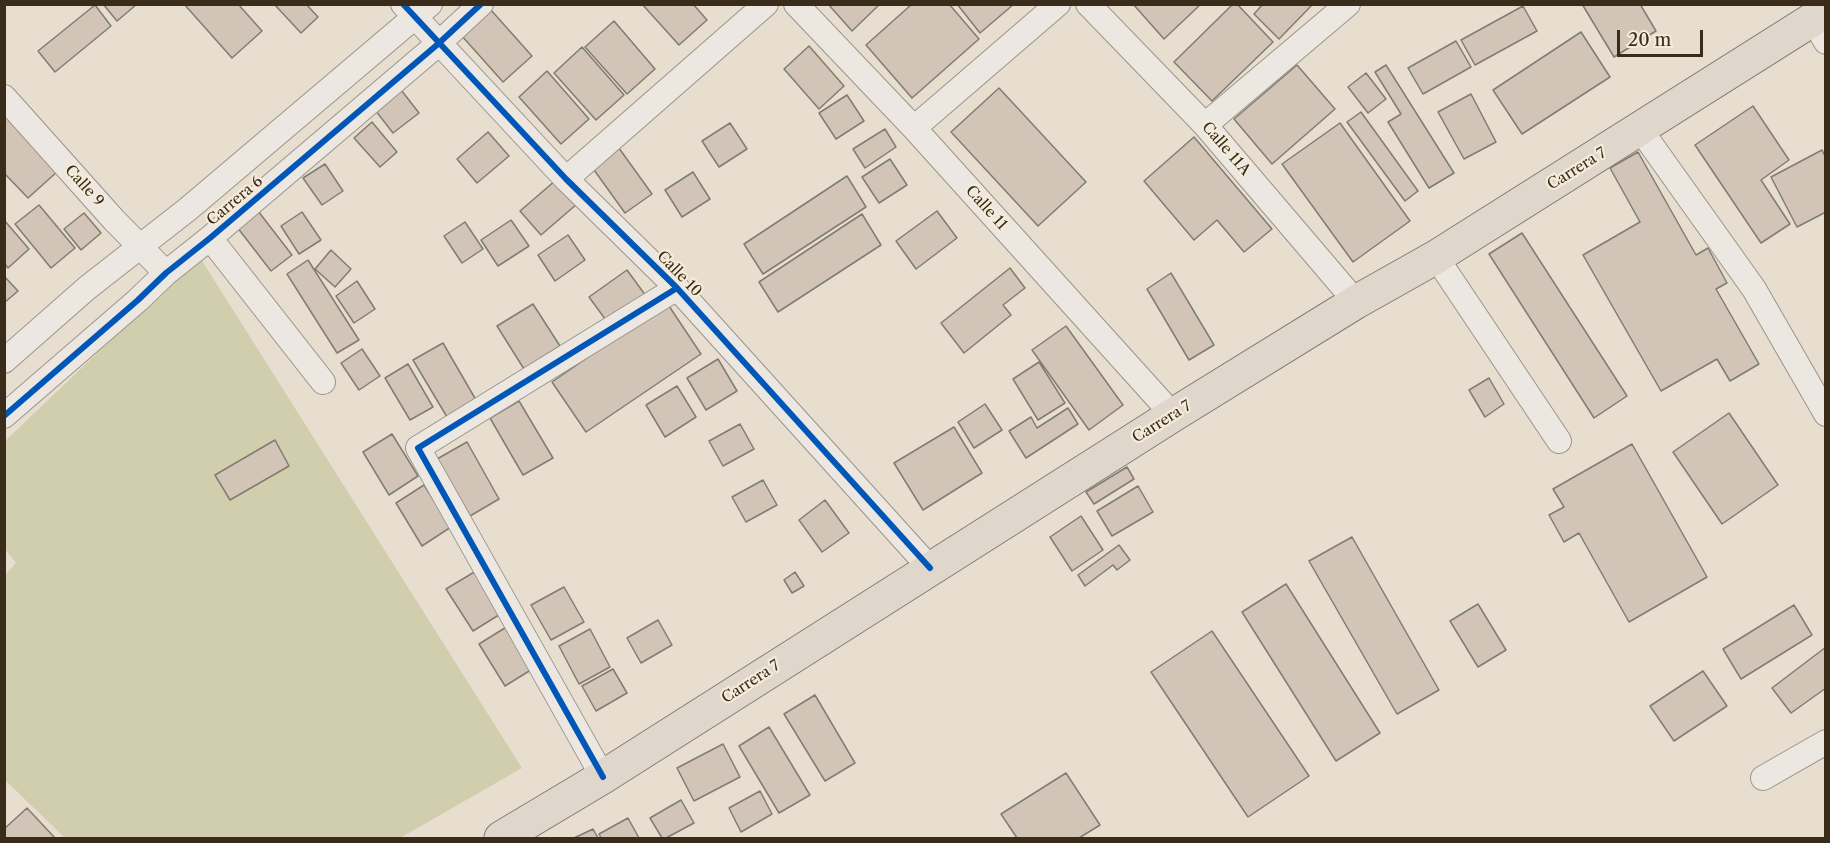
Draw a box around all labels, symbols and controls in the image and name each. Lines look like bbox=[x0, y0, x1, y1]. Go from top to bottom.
scale bar bbox=[1620, 18, 1706, 56]
text: 20 m bbox=[1628, 29, 1671, 51]
street label: Calle 11A bbox=[1198, 118, 1254, 180]
street label: Carrera 7 bbox=[1544, 144, 1610, 194]
street label: Calle 9 bbox=[61, 162, 107, 210]
street label: Carrera 6 bbox=[203, 172, 267, 230]
street label: Calle 11 bbox=[961, 182, 1011, 234]
street label: Calle 10 bbox=[653, 247, 705, 301]
street label: Carrera 7 bbox=[1129, 397, 1195, 447]
street label: Carrera 7 bbox=[718, 657, 784, 707]

